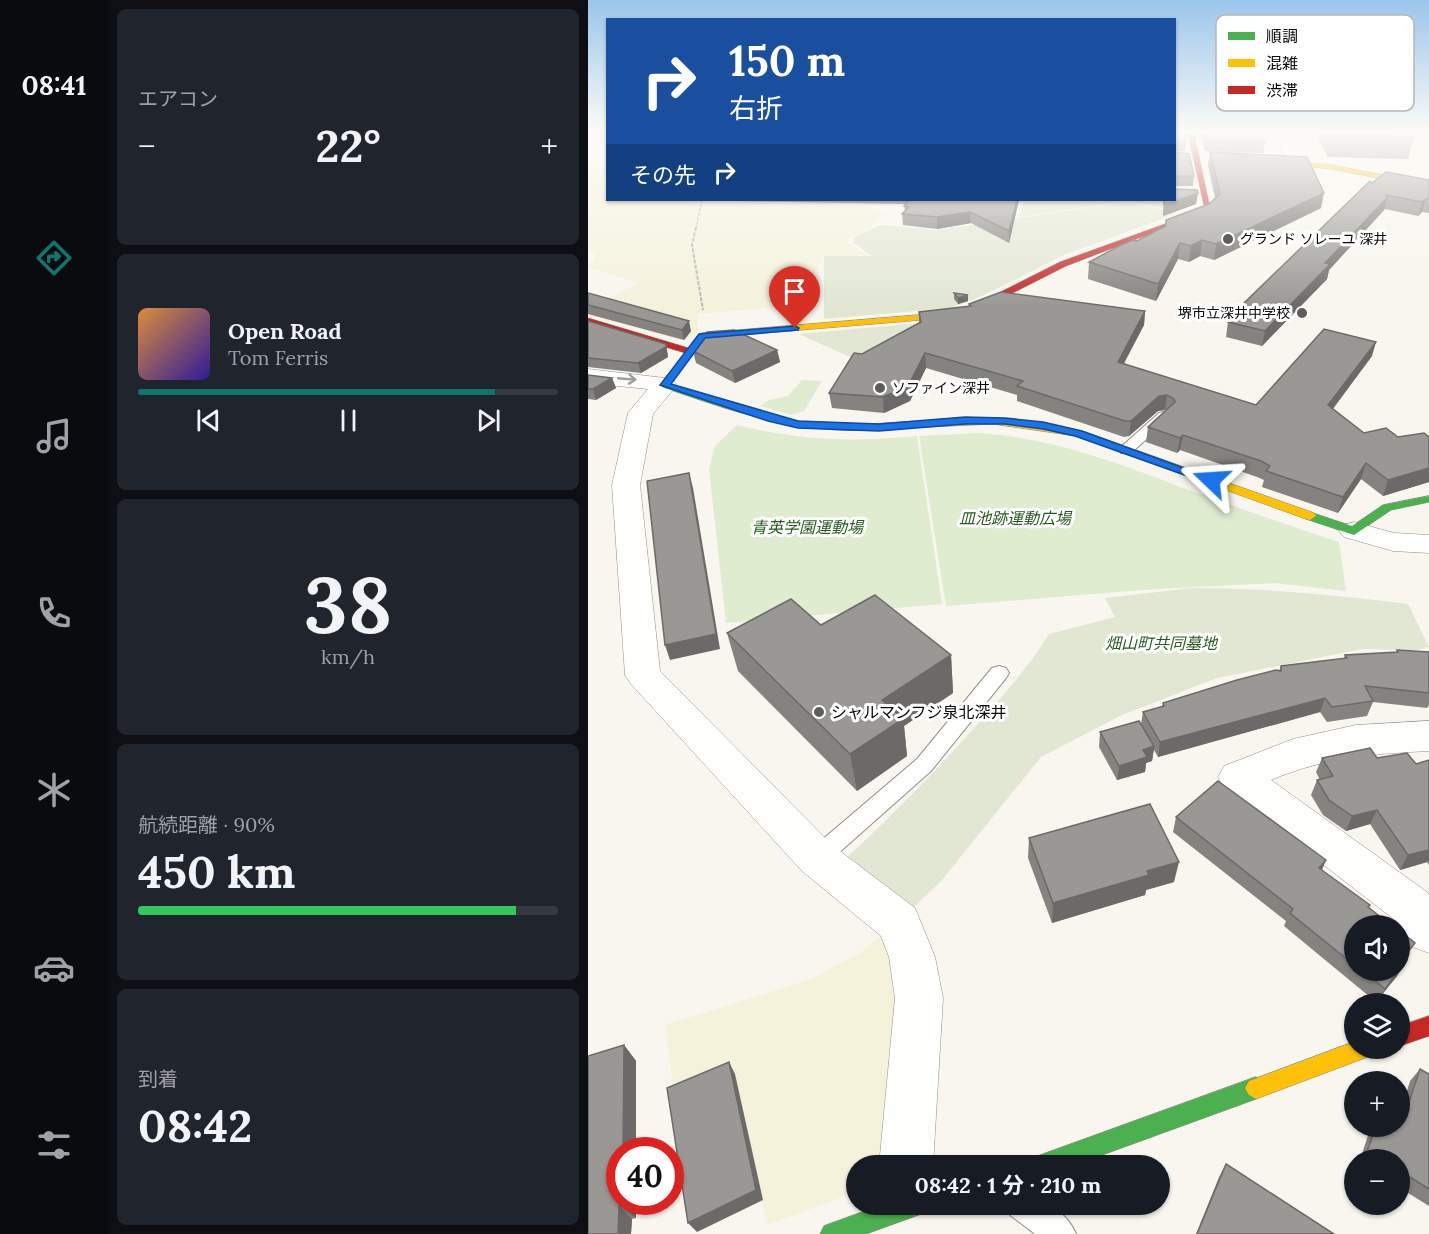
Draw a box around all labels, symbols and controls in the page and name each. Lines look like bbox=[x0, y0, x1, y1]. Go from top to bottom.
legend bbox=[1216, 15, 1414, 111]
text: 順調 bbox=[1266, 26, 1298, 46]
text: 150 m bbox=[729, 34, 845, 88]
icon: right bbox=[630, 42, 708, 120]
text: 混雑 bbox=[1266, 53, 1298, 73]
text: 08:41 bbox=[21, 68, 87, 102]
text: 渋滞 bbox=[1266, 80, 1298, 100]
text: エアコン bbox=[138, 86, 218, 111]
text: 右折 bbox=[729, 91, 783, 125]
text: 22° bbox=[315, 117, 381, 174]
text: − bbox=[138, 125, 156, 167]
text: + bbox=[540, 125, 558, 167]
icon: right bbox=[708, 156, 741, 189]
text: その先 bbox=[630, 161, 696, 189]
place label: グランド ソレーユ 深井 bbox=[1240, 230, 1387, 248]
marker: グランド ソレーユ 深井 bbox=[1221, 232, 1235, 246]
icon: directions bbox=[33, 237, 75, 279]
pin bbox=[769, 266, 820, 328]
icon: arrive bbox=[778, 275, 811, 308]
place label: 堺市立深井中学校 bbox=[1178, 304, 1290, 322]
marker: 堺市立深井中学校 bbox=[1295, 306, 1309, 320]
text: Open Road bbox=[228, 317, 342, 345]
text: Tom Ferris bbox=[228, 345, 328, 370]
one-way arrow bbox=[616, 374, 636, 385]
place label: ソファイン深井 bbox=[892, 379, 990, 397]
marker: ソファイン深井 bbox=[873, 381, 887, 395]
icon: previous bbox=[192, 404, 225, 437]
icon: pause bbox=[332, 404, 365, 437]
icon: next bbox=[472, 404, 505, 437]
icon: music bbox=[33, 415, 75, 457]
position arrow bbox=[1179, 448, 1243, 512]
park label: 皿池跡運動広場 bbox=[959, 508, 1073, 528]
park label: 青英学園運動場 bbox=[751, 517, 865, 537]
text: 38 bbox=[304, 555, 392, 654]
icon: phone bbox=[33, 592, 75, 634]
park label: 畑山町共同墓地 bbox=[1105, 633, 1219, 653]
text: km/h bbox=[321, 644, 375, 669]
place label: シャルマンフジ泉北深井 bbox=[831, 702, 1007, 722]
marker: シャルマンフジ泉北深井 bbox=[812, 705, 826, 719]
icon: climate bbox=[33, 769, 75, 811]
text: 航続距離 · 90% bbox=[138, 812, 275, 837]
text: 450 km bbox=[138, 843, 296, 900]
map controls bbox=[1344, 915, 1410, 1215]
button: sound bbox=[1344, 915, 1410, 981]
icon: car bbox=[33, 947, 75, 989]
button: layers bbox=[1344, 993, 1410, 1059]
text: 到着 bbox=[138, 1066, 178, 1091]
button: + bbox=[1344, 1071, 1410, 1137]
text: 08:42 bbox=[138, 1097, 252, 1154]
icon: filters bbox=[33, 1124, 75, 1166]
speed limit sign: 40 bbox=[606, 1137, 684, 1215]
button: − bbox=[1344, 1149, 1410, 1215]
text: 08:42 · 1 分 · 210 m bbox=[915, 1171, 1101, 1199]

